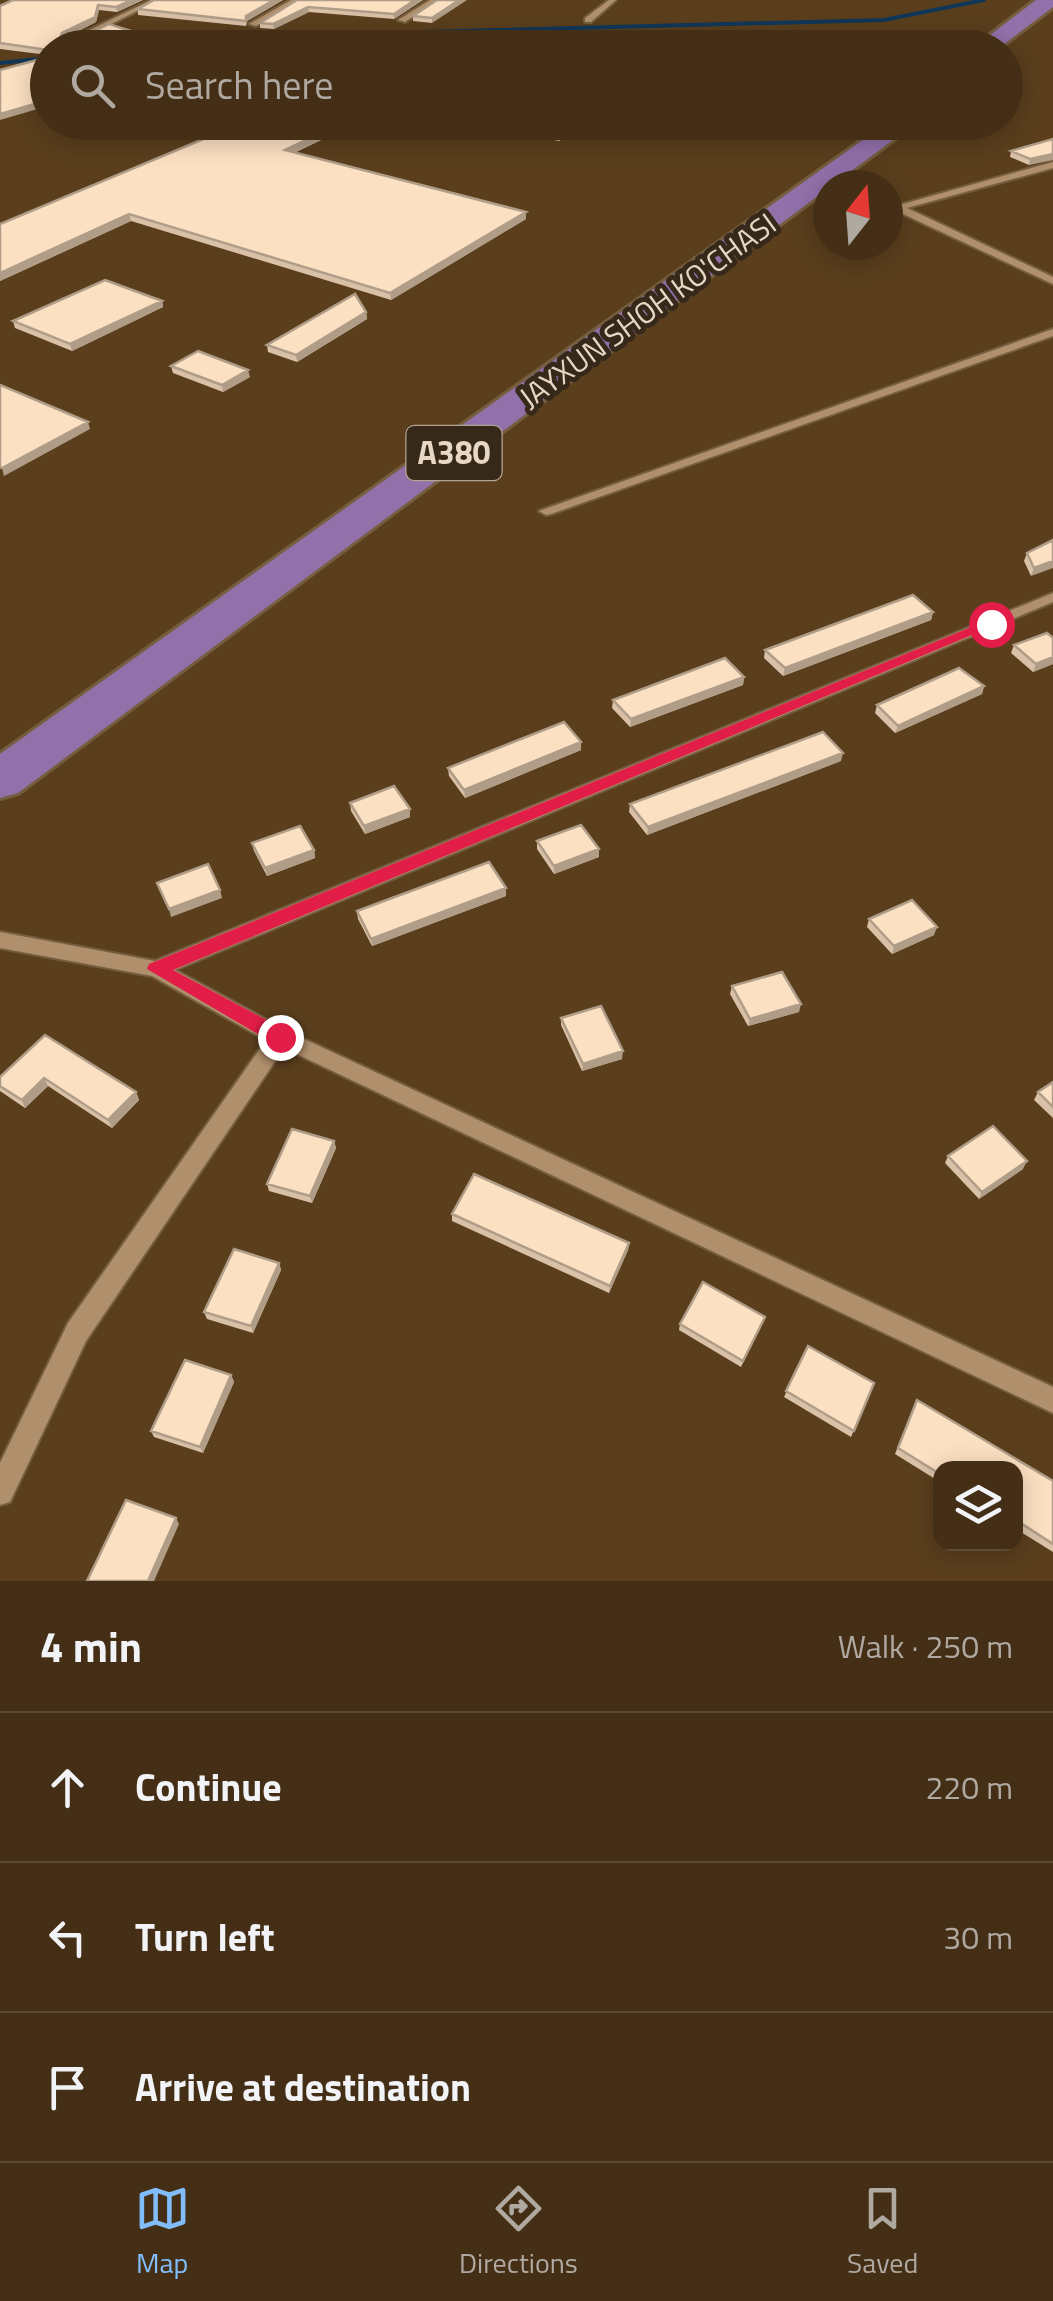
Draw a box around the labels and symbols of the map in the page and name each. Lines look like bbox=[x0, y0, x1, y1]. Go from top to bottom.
north arrow bbox=[813, 170, 903, 260]
street label: JAYXUN SHOH KO'CHASI bbox=[509, 201, 785, 419]
road number: A380 bbox=[406, 426, 502, 480]
route start bbox=[969, 602, 1015, 648]
route end bbox=[258, 1015, 304, 1061]

